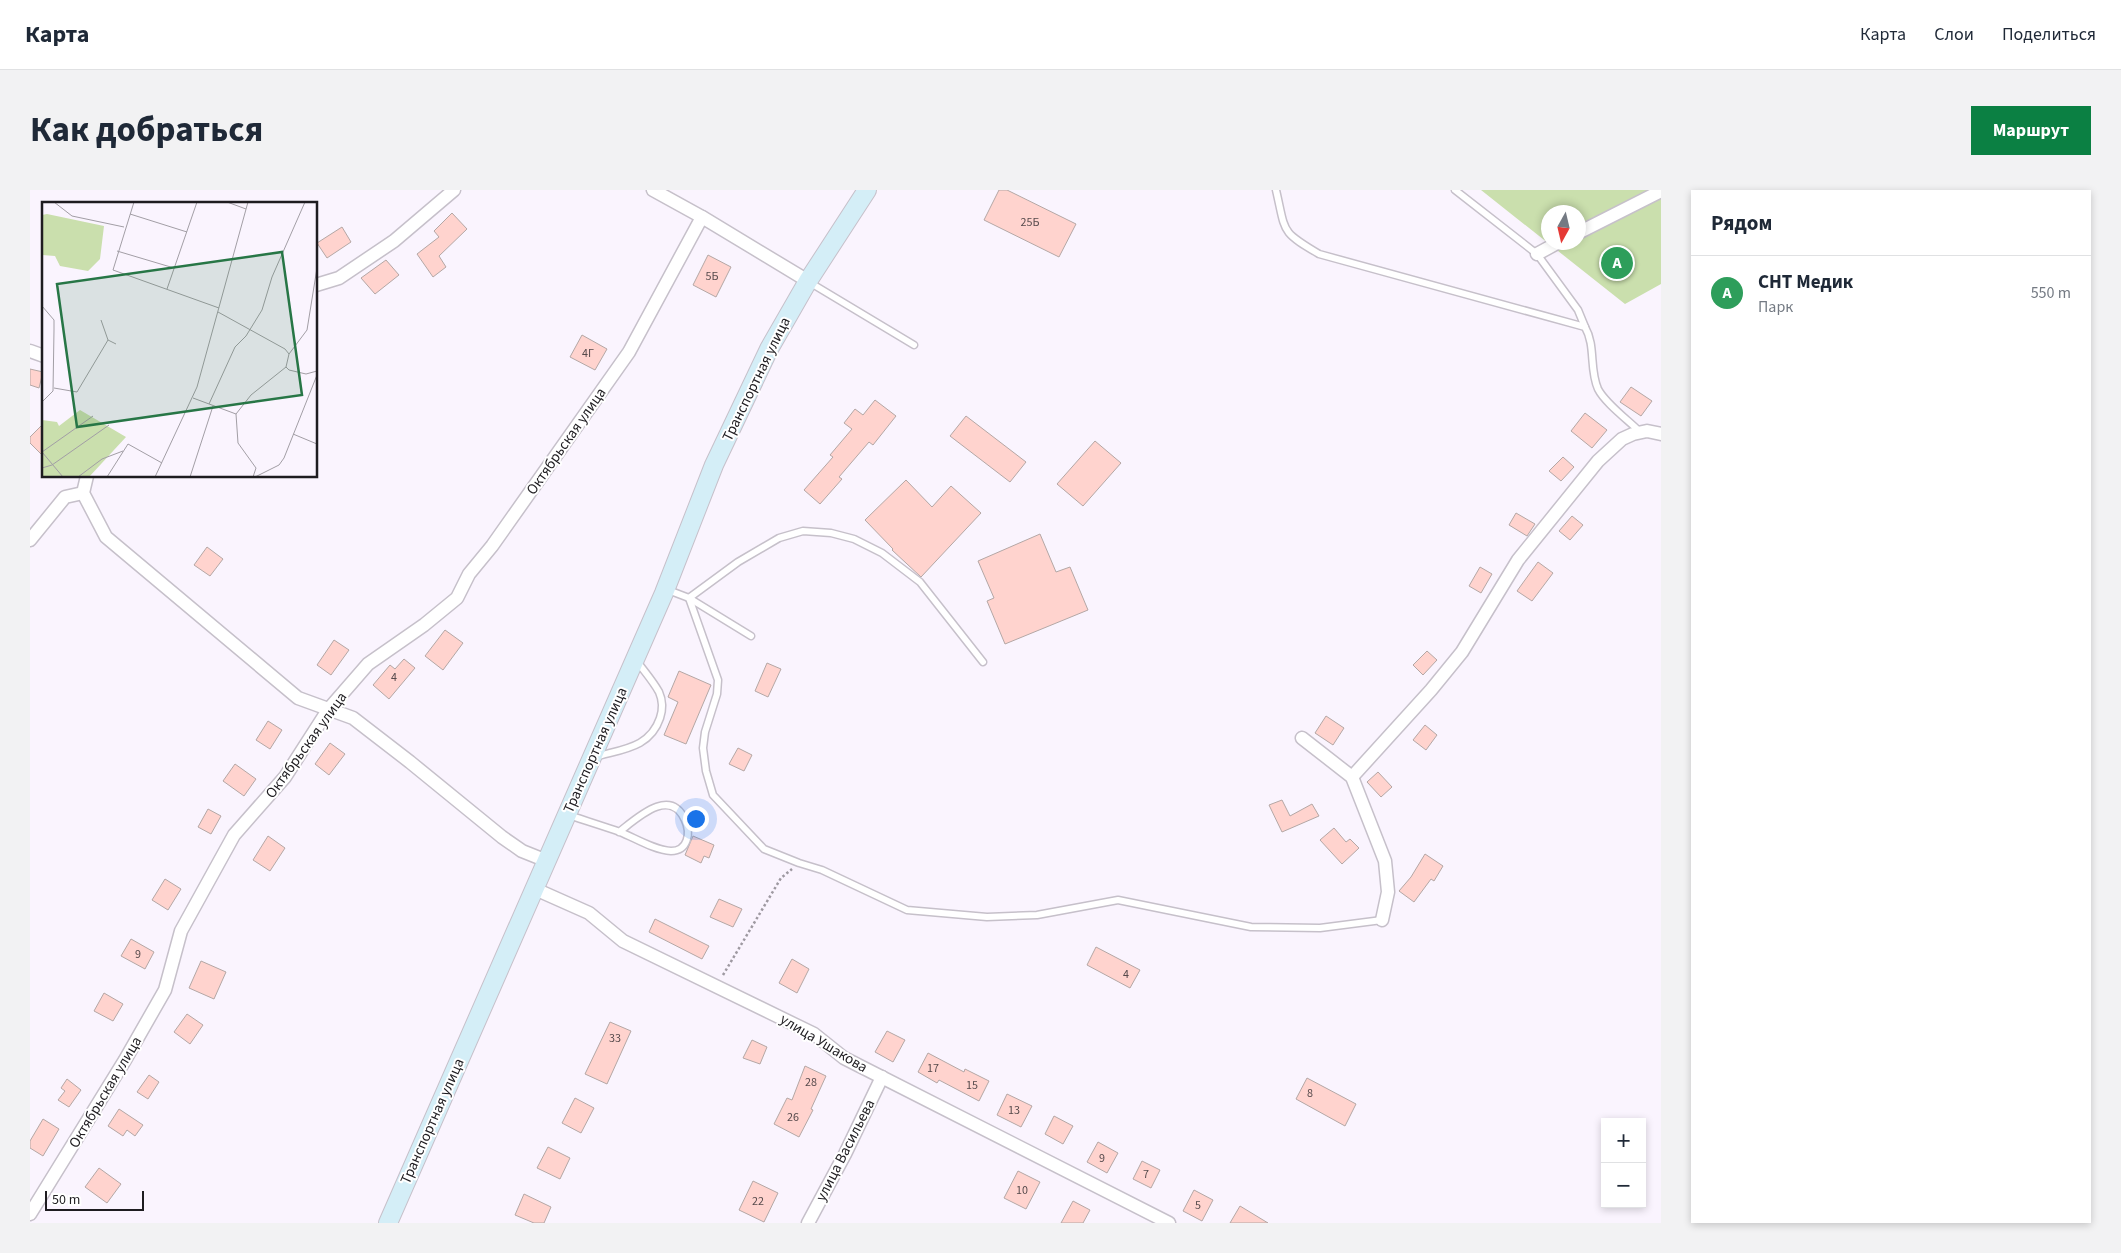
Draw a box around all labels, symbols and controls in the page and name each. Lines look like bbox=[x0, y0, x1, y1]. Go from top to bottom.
text: Карта bbox=[25, 17, 89, 52]
text: Карта bbox=[1860, 22, 1906, 47]
text: Слои bbox=[1934, 22, 1974, 47]
text: Поделиться bbox=[2002, 22, 2096, 47]
text: Как добраться bbox=[30, 105, 263, 155]
button: Маршрут bbox=[1971, 106, 2091, 155]
inset map bbox=[42, 202, 318, 478]
north arrow bbox=[1541, 205, 1586, 250]
text: Рядом bbox=[1711, 208, 1772, 238]
house number: 25Б bbox=[1021, 214, 1039, 231]
pin: A bbox=[1601, 244, 1633, 282]
house number: 5Б bbox=[706, 268, 718, 285]
text: СНТ Медик bbox=[1758, 269, 1853, 296]
text: A bbox=[1722, 282, 1732, 304]
text: 550 m bbox=[2031, 282, 2071, 304]
text: Парк bbox=[1758, 296, 1793, 318]
street label: Транспортная улица bbox=[717, 314, 796, 445]
house number: 4Г bbox=[582, 345, 594, 362]
street label: Октябрьская улица bbox=[521, 383, 611, 499]
house number: 4 bbox=[391, 669, 397, 686]
street label: Транспортная улица bbox=[558, 684, 633, 816]
street label: Октябрьская улица bbox=[261, 688, 352, 803]
your location bbox=[683, 806, 709, 832]
house number: 9 bbox=[135, 946, 141, 963]
house number: 4 bbox=[1123, 966, 1129, 983]
street label: улица Ушакова bbox=[776, 1009, 872, 1078]
house number: 33 bbox=[609, 1030, 621, 1047]
street label: Октябрьская улица bbox=[64, 1033, 147, 1152]
street label: Транспортная улица bbox=[395, 1055, 470, 1187]
house number: 17 bbox=[927, 1060, 939, 1077]
house number: 28 bbox=[805, 1074, 817, 1091]
house number: 15 bbox=[966, 1077, 978, 1094]
house number: 8 bbox=[1307, 1085, 1313, 1102]
street label: улица Васильева bbox=[811, 1096, 880, 1205]
house number: 13 bbox=[1008, 1102, 1020, 1119]
house number: 26 bbox=[787, 1109, 799, 1126]
map controls bbox=[1601, 1118, 1646, 1208]
button: + bbox=[1601, 1118, 1646, 1163]
house number: 9 bbox=[1099, 1150, 1105, 1167]
button: − bbox=[1601, 1163, 1646, 1208]
house number: 7 bbox=[1143, 1166, 1149, 1183]
house number: 10 bbox=[1016, 1182, 1028, 1199]
scale bar bbox=[45, 1188, 144, 1211]
text: 50 m bbox=[52, 1190, 80, 1210]
house number: 22 bbox=[752, 1193, 764, 1210]
house number: 5 bbox=[1195, 1197, 1201, 1214]

